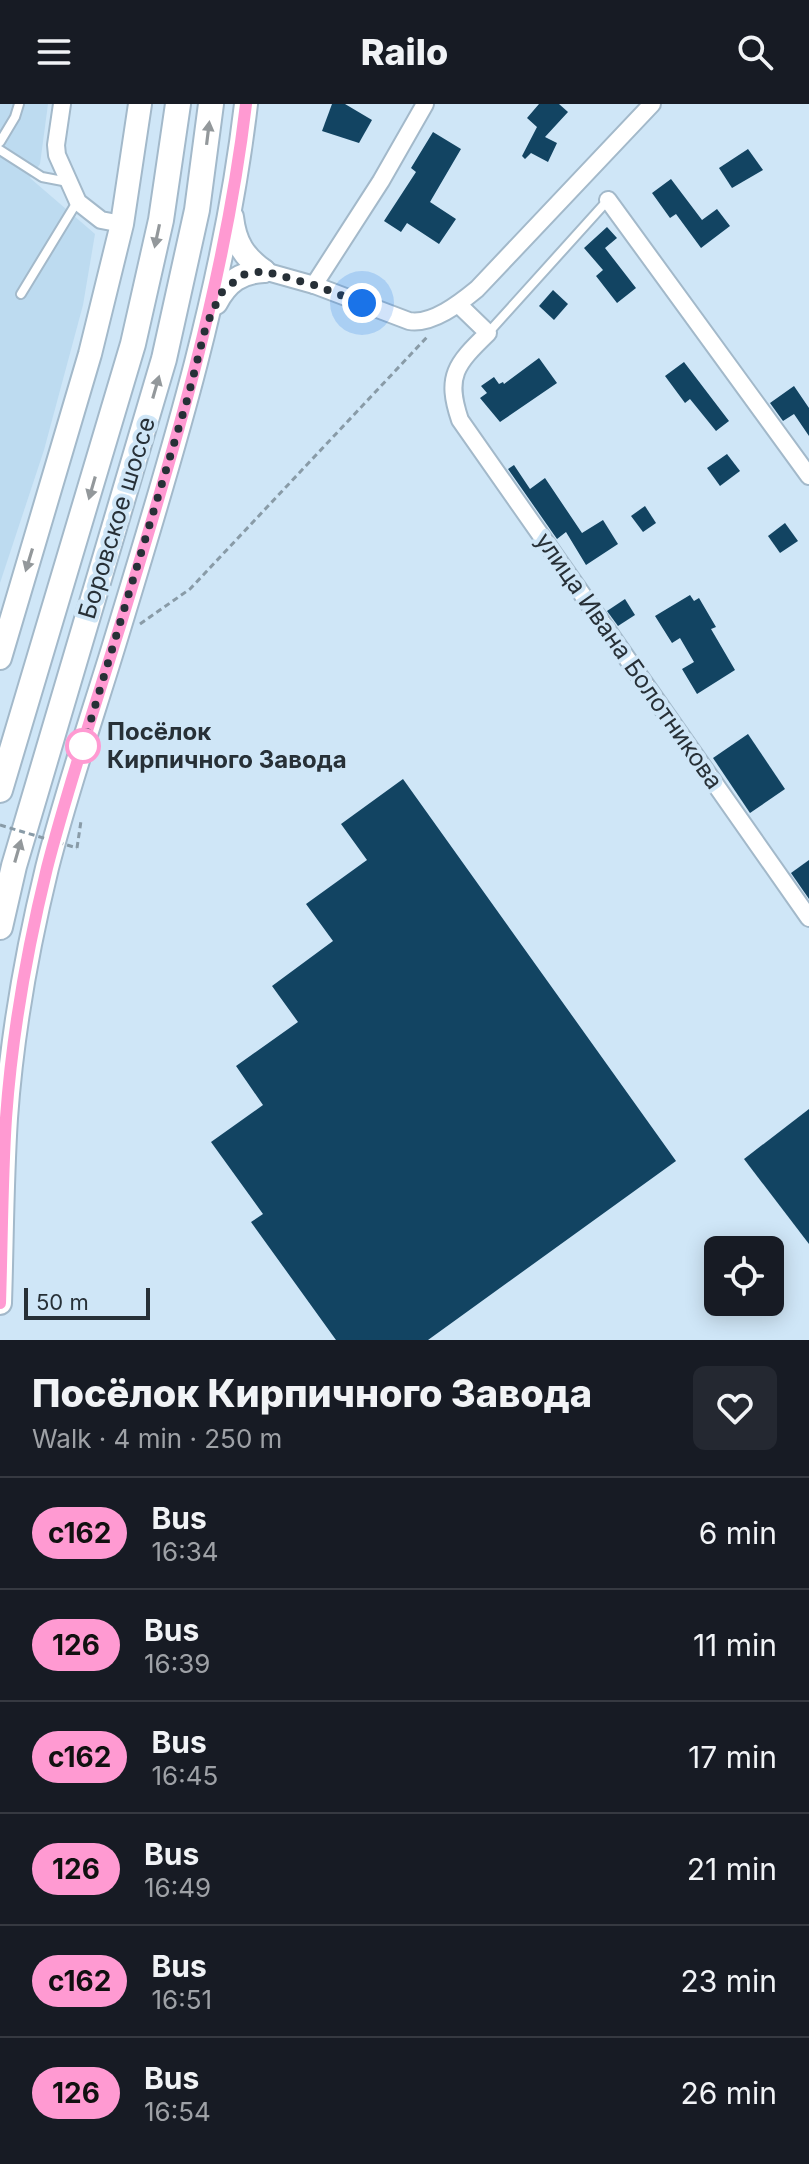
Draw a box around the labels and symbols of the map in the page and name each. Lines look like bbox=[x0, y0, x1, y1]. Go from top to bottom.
one-way arrow bbox=[201, 120, 214, 145]
one-way arrow bbox=[151, 224, 163, 249]
your location bbox=[342, 283, 382, 323]
one-way arrow bbox=[150, 375, 163, 399]
street label: Боровское шоссе bbox=[72, 413, 161, 622]
one-way arrow bbox=[85, 476, 98, 500]
street label: улица Ивана Болотникова bbox=[530, 527, 729, 795]
one-way arrow bbox=[22, 548, 35, 572]
place label: Посёлок Кирпичного Завода bbox=[107, 717, 347, 774]
marker: Посёлок Кирпичного Завода bbox=[66, 729, 100, 763]
one-way arrow bbox=[12, 839, 25, 863]
scale bar bbox=[24, 1284, 150, 1320]

